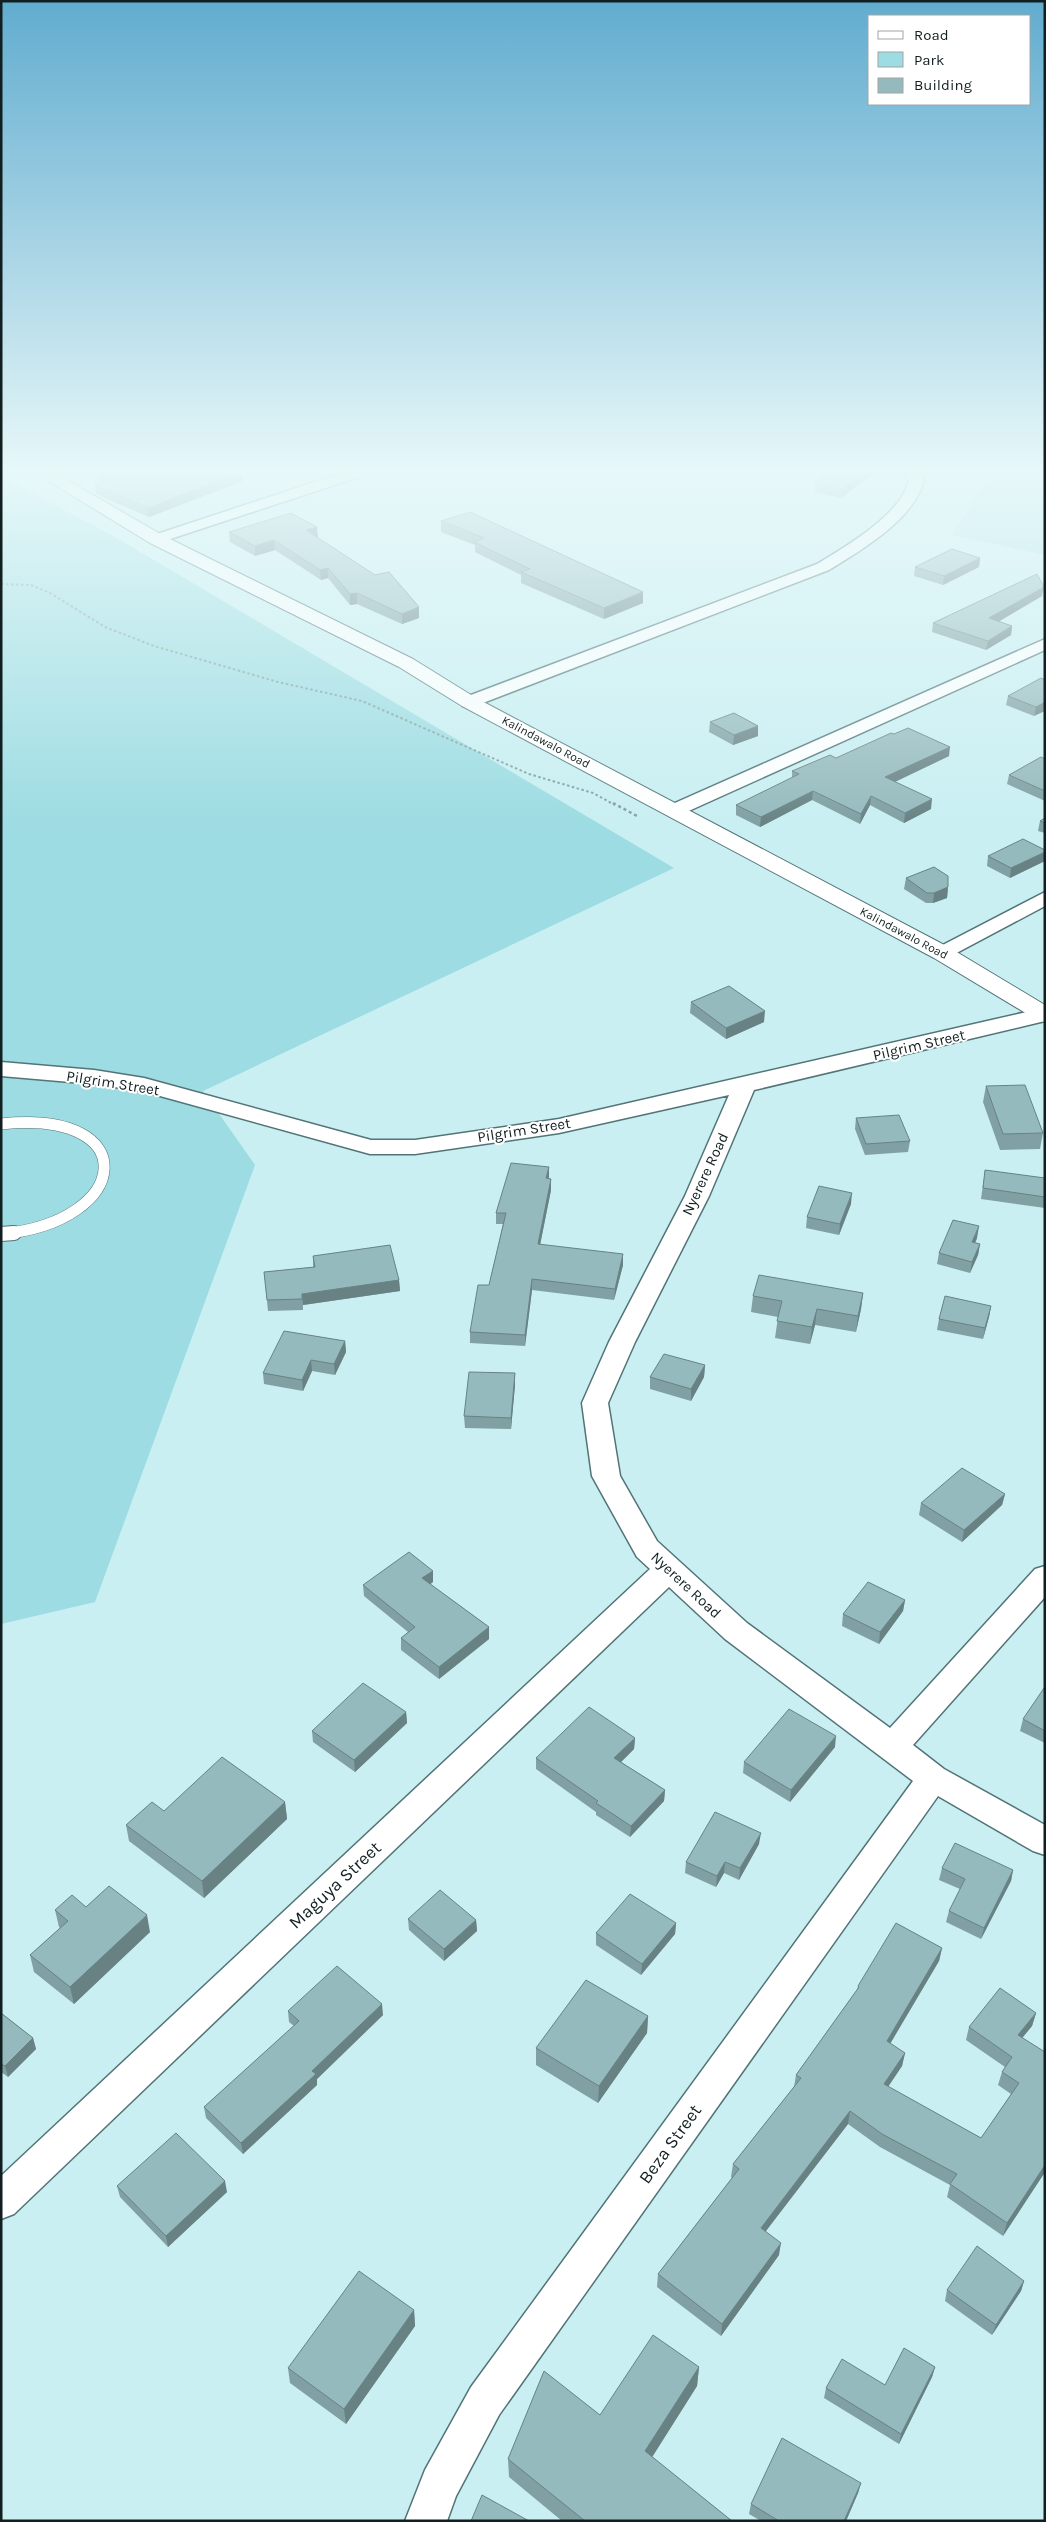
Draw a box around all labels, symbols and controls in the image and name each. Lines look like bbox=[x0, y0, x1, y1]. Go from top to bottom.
legend bbox=[868, 15, 1031, 105]
text: Road bbox=[914, 26, 949, 44]
text: Park bbox=[914, 51, 944, 69]
text: Building bbox=[914, 76, 972, 94]
street label: Kalindawalo Road bbox=[500, 713, 592, 771]
street label: Kalindawalo Road bbox=[858, 904, 950, 962]
street label: Pilgrim Street bbox=[871, 1026, 967, 1064]
street label: Pilgrim Street bbox=[65, 1067, 161, 1099]
street label: Pilgrim Street bbox=[476, 1114, 572, 1146]
street label: Nyerere Road bbox=[678, 1130, 732, 1218]
street label: Nyerere Road bbox=[647, 1548, 725, 1622]
street label: Maguya Street bbox=[284, 1836, 386, 1933]
street label: Beza Street bbox=[634, 2100, 706, 2188]

